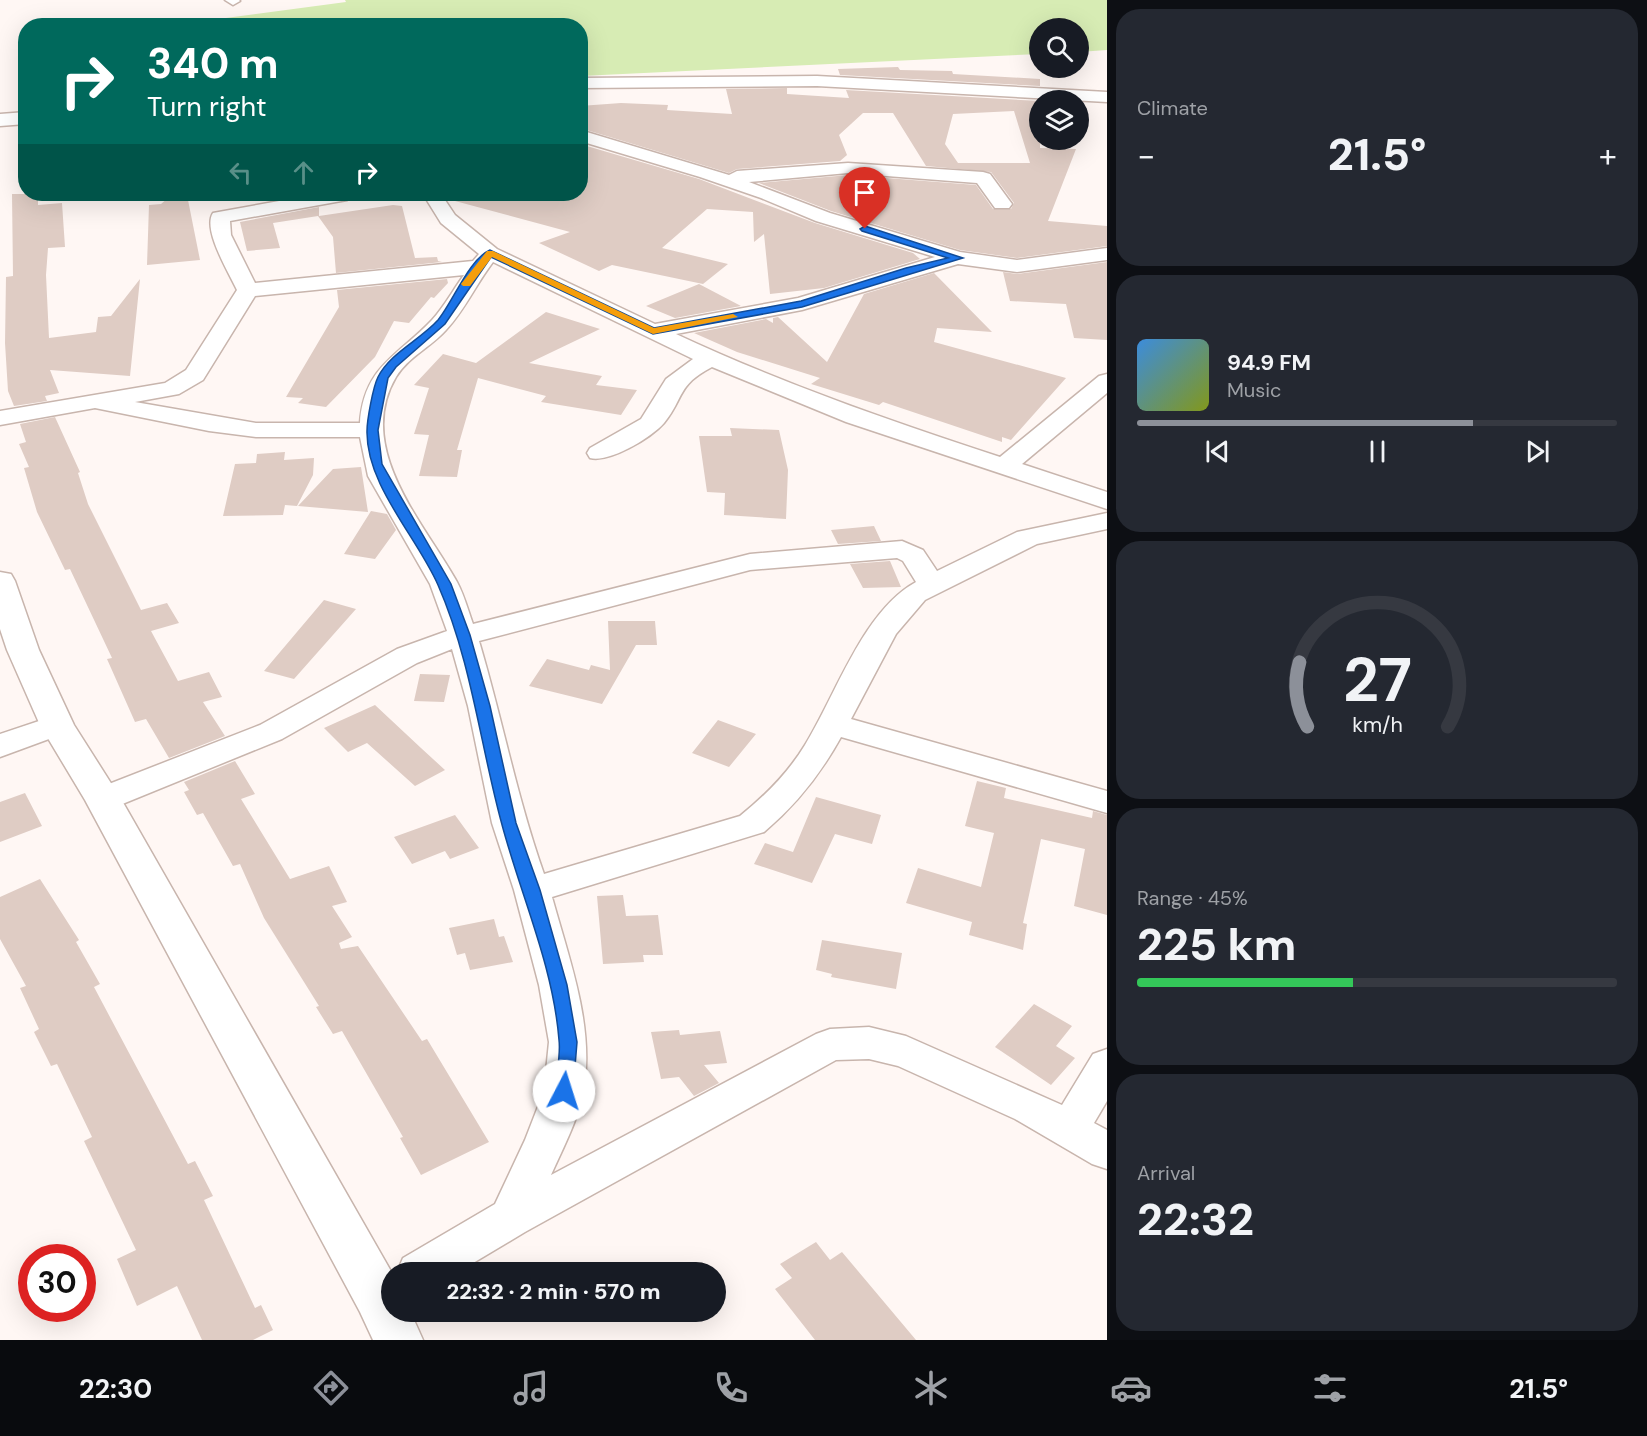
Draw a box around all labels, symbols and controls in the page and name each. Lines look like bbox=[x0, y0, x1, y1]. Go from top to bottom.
map controls bbox=[1029, 18, 1089, 150]
button: search bbox=[1029, 18, 1089, 78]
text: 340 m bbox=[147, 36, 279, 91]
icon: right bbox=[48, 42, 126, 120]
text: Turn right bbox=[147, 89, 267, 124]
button: layers bbox=[1029, 90, 1089, 150]
text: Climate bbox=[1137, 95, 1208, 121]
text: 21.5° bbox=[1328, 125, 1426, 184]
text: − bbox=[1137, 134, 1155, 177]
text: + bbox=[1599, 134, 1617, 177]
icon: left bbox=[224, 156, 257, 189]
icon: ahead bbox=[287, 156, 320, 189]
icon: right bbox=[350, 156, 383, 189]
pin bbox=[839, 167, 890, 229]
icon: arrive bbox=[848, 176, 881, 209]
text: 94.9 FM bbox=[1227, 348, 1311, 377]
text: Music bbox=[1227, 377, 1282, 403]
icon: previous bbox=[1201, 435, 1234, 468]
icon: pause bbox=[1361, 435, 1394, 468]
icon: next bbox=[1521, 435, 1554, 468]
text: 27 bbox=[1342, 639, 1412, 720]
text: km/h bbox=[1352, 711, 1402, 739]
text: Range · 45% bbox=[1137, 885, 1248, 911]
text: 225 km bbox=[1137, 915, 1296, 974]
position arrow bbox=[532, 1059, 596, 1123]
text: Arrival bbox=[1137, 1160, 1195, 1186]
text: 22:32 bbox=[1137, 1190, 1254, 1249]
speed limit sign: 30 bbox=[18, 1244, 96, 1322]
text: 22:32 · 2 min · 570 m bbox=[446, 1277, 661, 1306]
icon: directions bbox=[310, 1367, 352, 1409]
icon: music bbox=[510, 1367, 552, 1409]
icon: phone bbox=[710, 1367, 752, 1409]
icon: climate bbox=[910, 1367, 952, 1409]
icon: car bbox=[1110, 1367, 1152, 1409]
icon: filters bbox=[1309, 1367, 1351, 1409]
text: 22:30 bbox=[79, 1371, 152, 1406]
text: 21.5° bbox=[1509, 1371, 1568, 1406]

